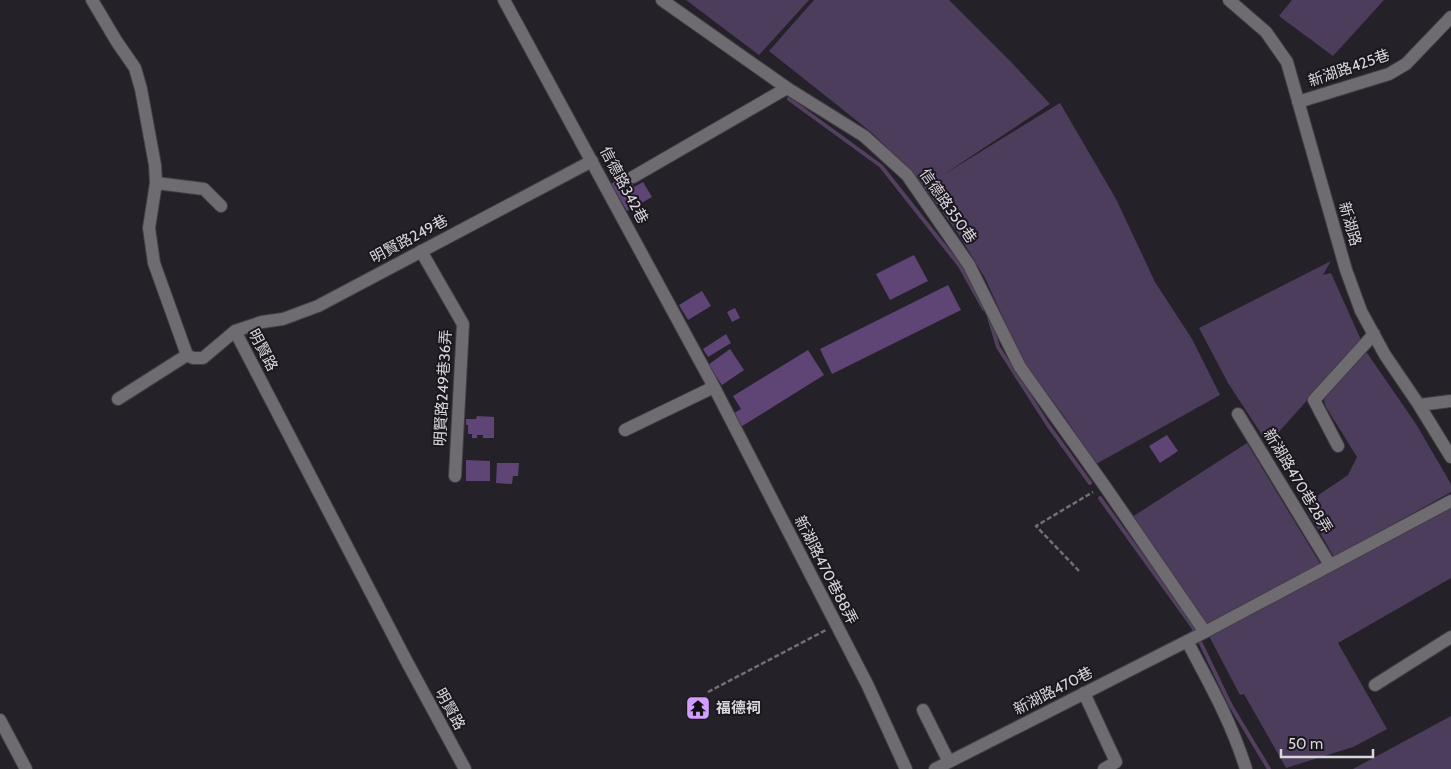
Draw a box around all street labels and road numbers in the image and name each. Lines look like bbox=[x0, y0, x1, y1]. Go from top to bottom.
street label: 新湖路425巷 bbox=[1306, 46, 1392, 90]
street label: 信德路342巷 bbox=[596, 143, 652, 227]
street label: 信德路350巷 bbox=[916, 165, 980, 247]
street label: 新湖路 bbox=[1335, 200, 1365, 248]
street label: 明賢路249巷 bbox=[367, 211, 451, 267]
street label: 明賢路 bbox=[244, 326, 282, 374]
street label: 明賢路249巷36弄 bbox=[431, 329, 455, 447]
street label: 新湖路470巷28弄 bbox=[1260, 426, 1336, 536]
street label: 新湖路470巷88弄 bbox=[791, 513, 861, 627]
street label: 新湖路470巷 bbox=[1010, 663, 1096, 719]
street label: 明賢路 bbox=[431, 685, 469, 733]

